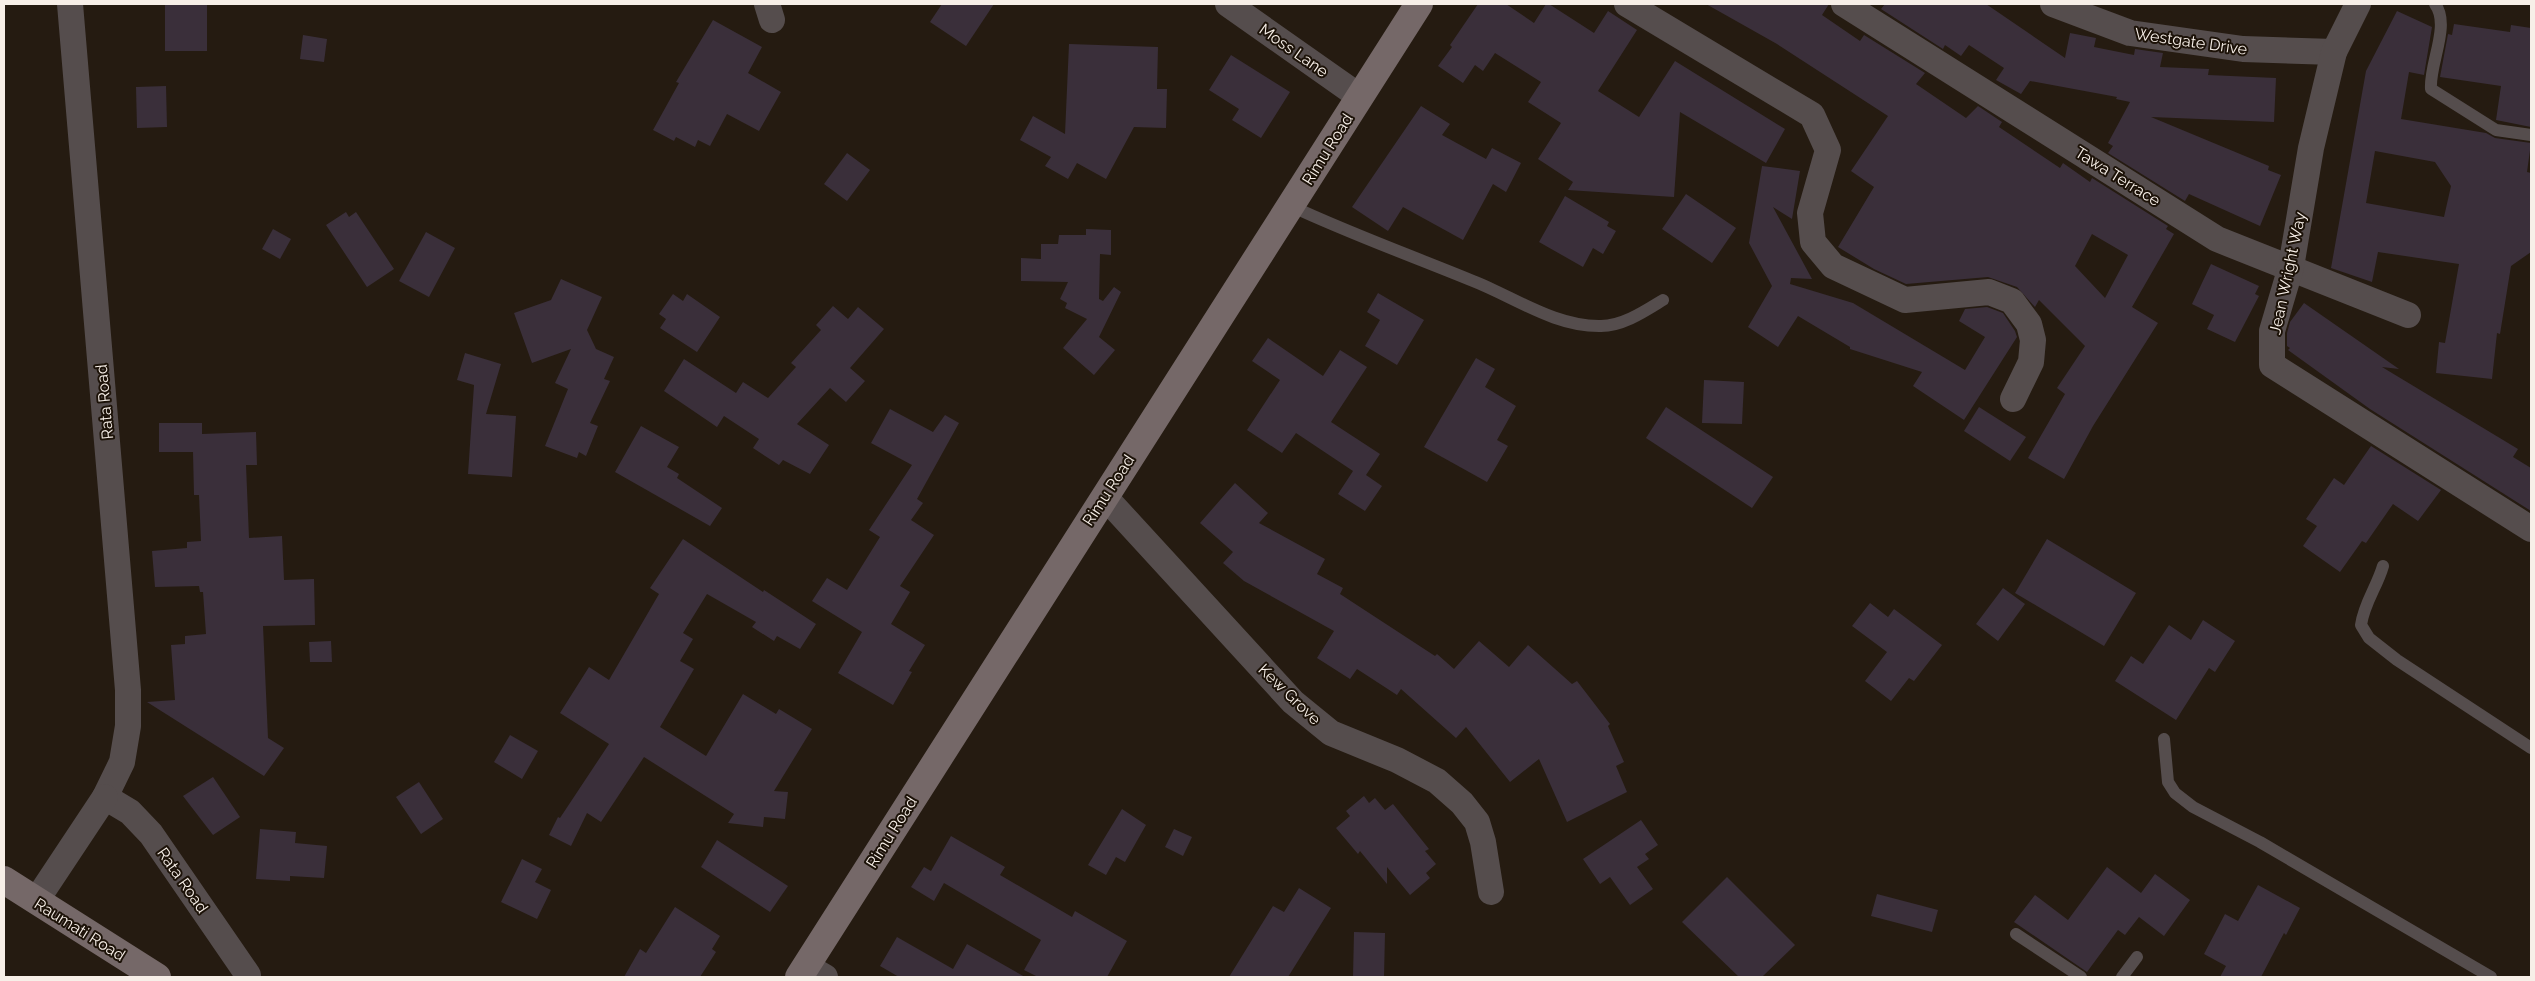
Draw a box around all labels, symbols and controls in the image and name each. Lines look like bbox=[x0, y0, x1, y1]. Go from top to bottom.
street label: Moss Lane bbox=[1256, 20, 1332, 81]
street label: Westgate Drive bbox=[2133, 24, 2248, 59]
street label: Rimu Road bbox=[1298, 110, 1357, 188]
street label: Tawa Terrace bbox=[2072, 143, 2164, 210]
street label: Jean Wright Way bbox=[2265, 210, 2310, 336]
street label: Rata Road bbox=[92, 363, 117, 440]
street label: Rimu Road bbox=[1079, 451, 1138, 529]
street label: Kew Grove bbox=[1255, 660, 1325, 729]
street label: Rimu Road bbox=[862, 793, 921, 871]
street label: Rata Road bbox=[153, 844, 212, 917]
street label: Raumati Road bbox=[31, 894, 129, 965]

